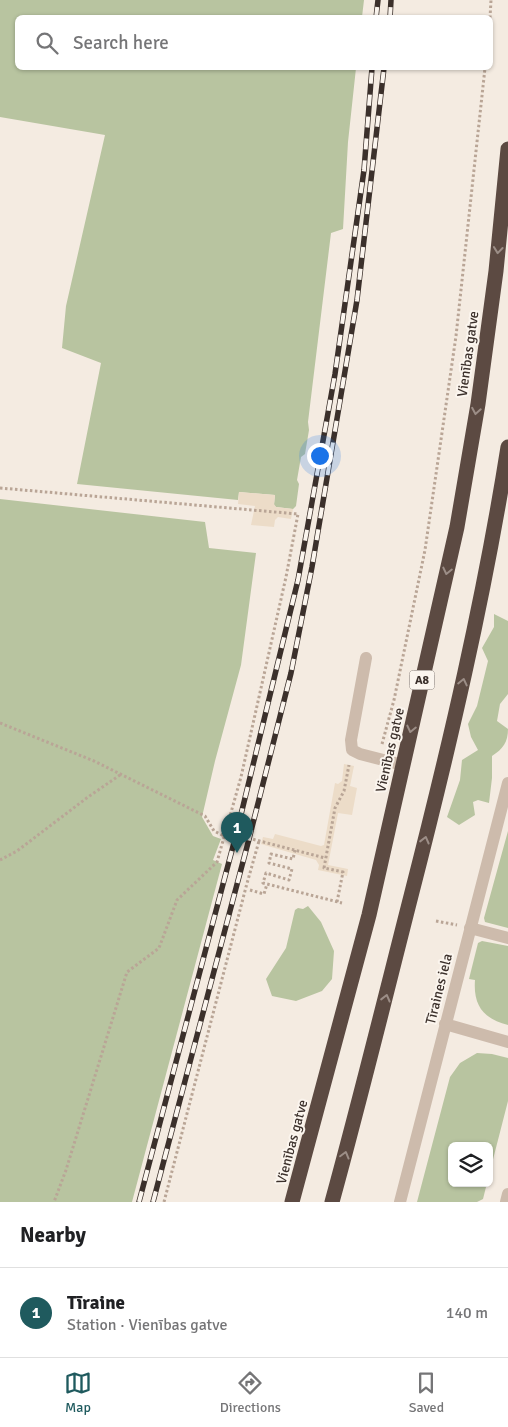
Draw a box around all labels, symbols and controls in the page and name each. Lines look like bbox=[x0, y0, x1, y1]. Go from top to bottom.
search box bbox=[15, 15, 493, 70]
icon: search bbox=[33, 29, 61, 57]
text: Search here bbox=[73, 31, 169, 55]
one-way arrow bbox=[493, 246, 504, 254]
street label: Vienības gatve bbox=[454, 310, 482, 398]
one-way arrow bbox=[472, 407, 482, 416]
your location bbox=[307, 443, 333, 469]
one-way arrow bbox=[442, 566, 453, 575]
road number: A8 bbox=[410, 670, 434, 690]
one-way arrow bbox=[457, 678, 468, 687]
street label: Vienības gatve bbox=[372, 706, 408, 794]
one-way arrow bbox=[406, 725, 417, 734]
pin: 1 bbox=[221, 812, 253, 853]
one-way arrow bbox=[419, 836, 430, 845]
street label: Tīraines iela bbox=[422, 952, 456, 1026]
one-way arrow bbox=[380, 994, 390, 1002]
street label: Vienības gatve bbox=[273, 1098, 311, 1186]
map controls bbox=[448, 1142, 493, 1187]
button: layers bbox=[448, 1142, 493, 1187]
one-way arrow bbox=[339, 1150, 350, 1159]
text: Nearby bbox=[20, 1222, 86, 1248]
text: Tīraine bbox=[67, 1291, 125, 1315]
text: 1 bbox=[32, 1303, 40, 1323]
text: 140 m bbox=[446, 1303, 488, 1323]
text: Station · Vienības gatve bbox=[67, 1315, 227, 1335]
tab: Map bbox=[64, 1369, 92, 1416]
tab: Directions bbox=[220, 1369, 281, 1416]
tab: Saved bbox=[409, 1369, 444, 1416]

